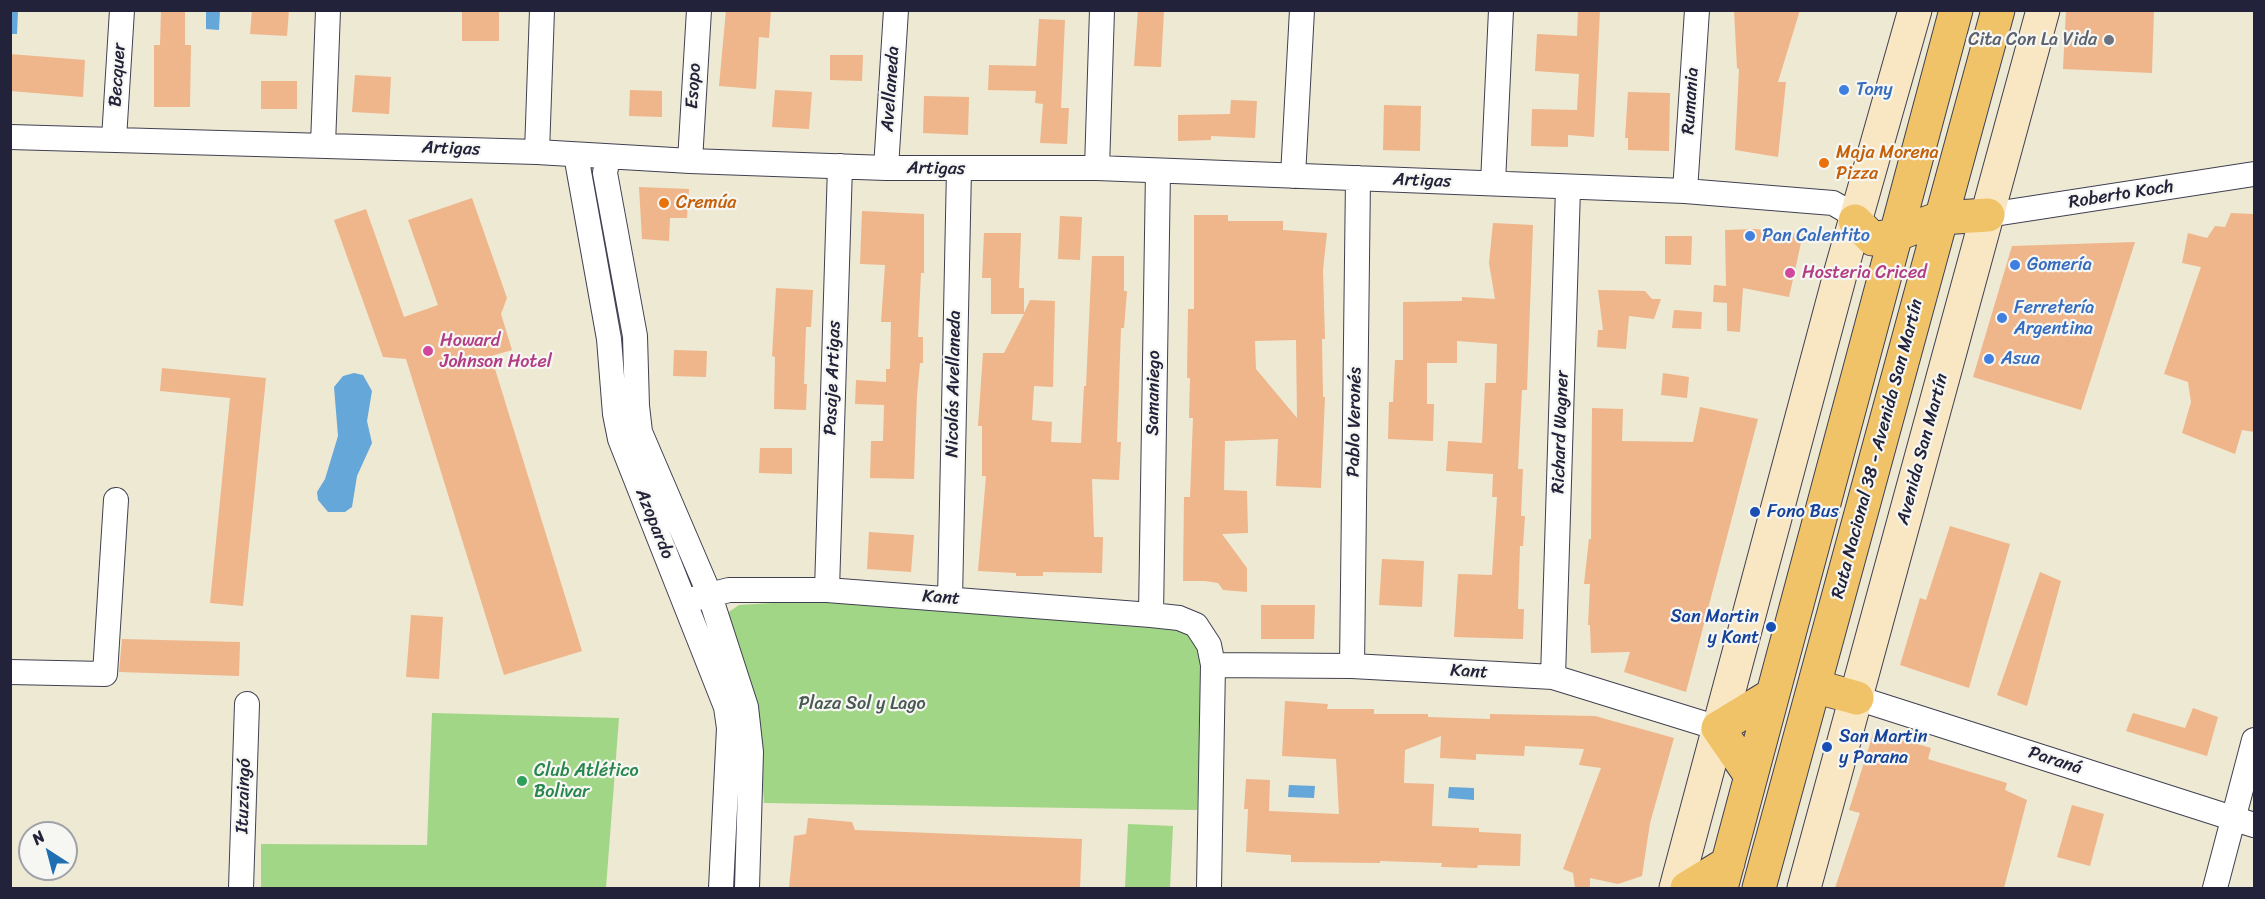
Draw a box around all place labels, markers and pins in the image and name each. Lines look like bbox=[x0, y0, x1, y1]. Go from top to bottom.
place label: Cita Con La Vida bbox=[1968, 29, 2097, 51]
marker: Cita Con La Vida bbox=[2102, 33, 2116, 47]
place label: Tony bbox=[1856, 79, 1893, 101]
marker: Tony bbox=[1837, 83, 1851, 97]
place label: Maja Morena Pizza bbox=[1836, 142, 1938, 184]
marker: Maja Morena Pizza bbox=[1817, 156, 1831, 170]
place label: Cremúa bbox=[676, 192, 736, 214]
marker: Cremúa bbox=[657, 196, 671, 210]
place label: Pan Calentito bbox=[1762, 225, 1870, 247]
marker: Pan Calentito bbox=[1743, 229, 1757, 243]
place label: Gomería bbox=[2027, 254, 2092, 276]
marker: Gomería bbox=[2008, 258, 2022, 272]
place label: Hosteria Criced bbox=[1802, 262, 1927, 284]
marker: Hosteria Criced bbox=[1783, 266, 1797, 280]
place label: Ferretería Argentina bbox=[2014, 297, 2094, 340]
marker: Ferretería Argentina bbox=[1995, 311, 2009, 325]
place label: Howard Johnson Hotel bbox=[440, 330, 552, 372]
marker: Howard Johnson Hotel bbox=[421, 344, 435, 358]
place label: Asua bbox=[2001, 348, 2040, 370]
marker: Asua bbox=[1982, 352, 1996, 366]
place label: Fono Bus bbox=[1767, 501, 1839, 523]
marker: Fono Bus bbox=[1748, 505, 1762, 519]
place label: San Martin y Kant bbox=[1671, 606, 1759, 648]
marker: San Martin y Kant bbox=[1764, 620, 1778, 634]
place label: San Martin y Parana bbox=[1839, 726, 1927, 768]
marker: San Martin y Parana bbox=[1820, 740, 1834, 754]
place label: Club Atlético Bolivar bbox=[534, 760, 639, 802]
marker: Club Atlético Bolivar bbox=[515, 774, 529, 788]

